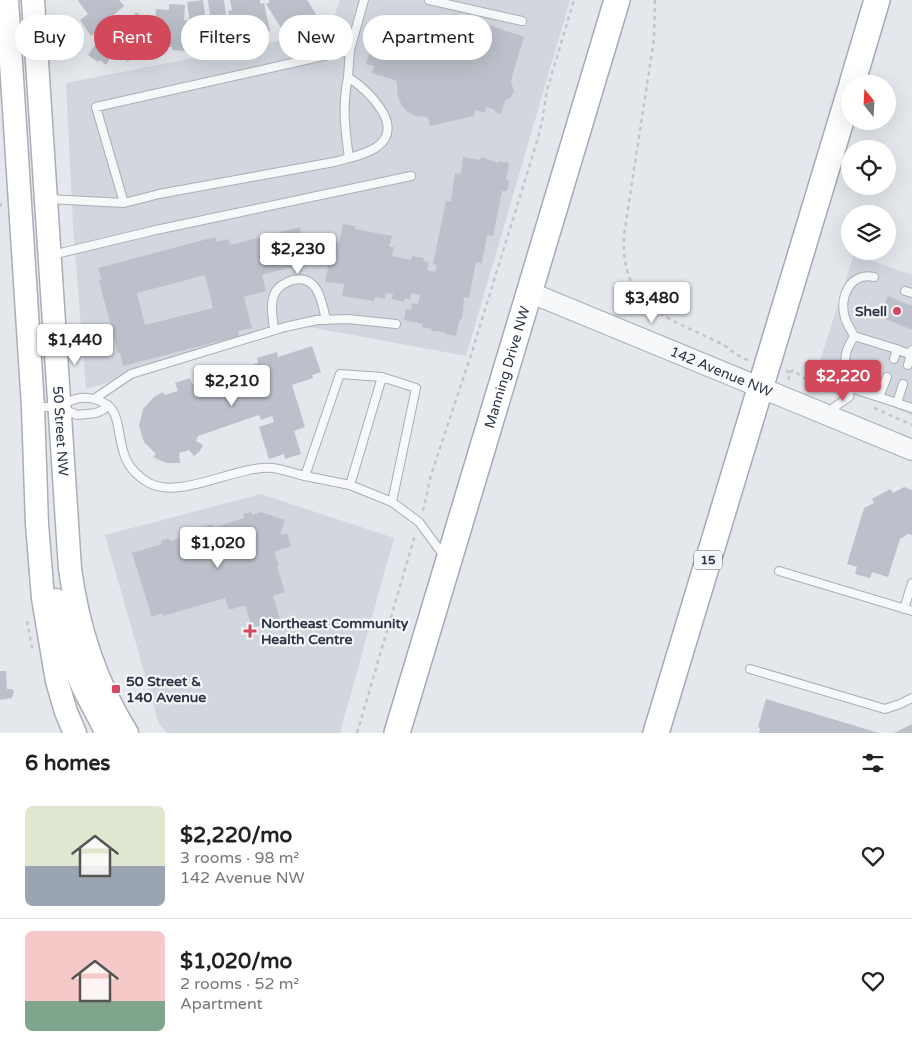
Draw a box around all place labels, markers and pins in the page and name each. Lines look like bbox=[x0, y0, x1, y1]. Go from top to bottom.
pin: $2,230 bbox=[257, 232, 339, 275]
pin: $3,480 bbox=[611, 282, 693, 324]
place label: Shell bbox=[855, 303, 887, 320]
marker: Shell bbox=[891, 305, 903, 317]
pin: $1,440 bbox=[34, 324, 116, 366]
pin: $2,220 bbox=[802, 360, 884, 402]
pin: $2,210 bbox=[191, 364, 273, 407]
pin: $1,020 bbox=[177, 526, 259, 569]
place label: Northeast Community Health Centre bbox=[261, 615, 409, 648]
marker: Northeast Community Health Centre bbox=[243, 624, 257, 638]
place label: 50 Street & 140 Avenue bbox=[126, 673, 206, 706]
marker: 50 Street & 140 Avenue bbox=[110, 683, 122, 695]

